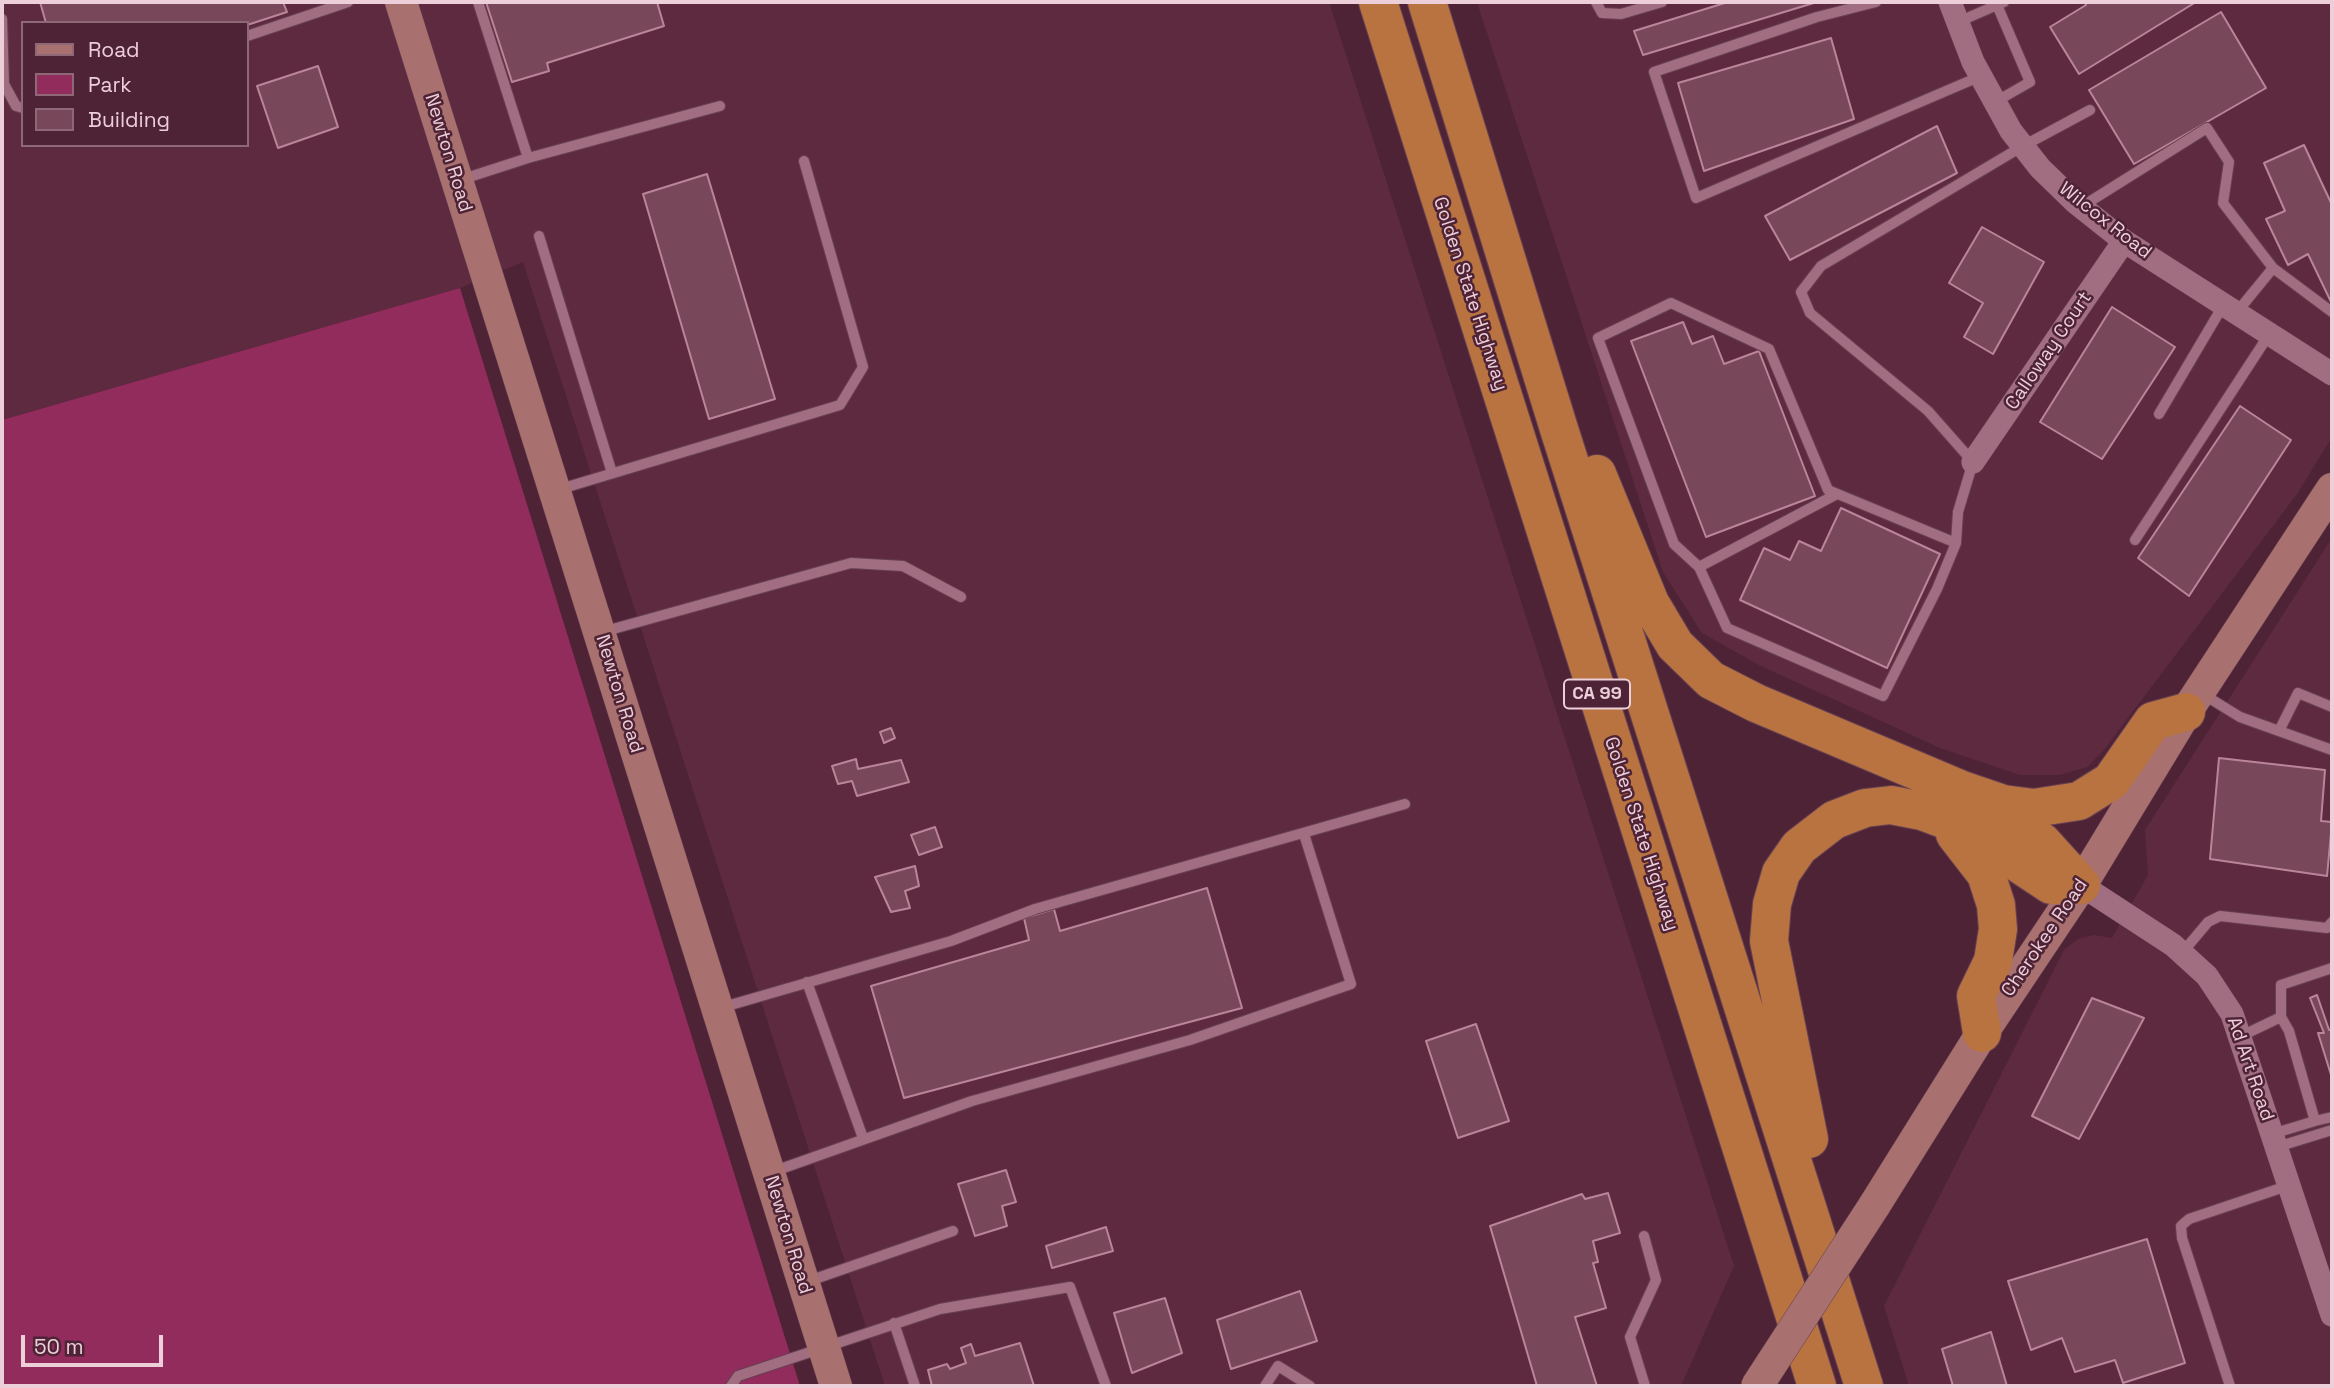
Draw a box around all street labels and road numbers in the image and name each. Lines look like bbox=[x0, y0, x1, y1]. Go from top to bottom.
street label: Newton Road bbox=[419, 91, 477, 215]
street label: Wilcox Road bbox=[2054, 178, 2156, 264]
street label: Golden State Highway bbox=[1428, 194, 1512, 394]
street label: Calloway Court bbox=[2001, 288, 2097, 414]
street label: Newton Road bbox=[590, 632, 648, 756]
road number: CA 99 bbox=[1564, 680, 1630, 708]
street label: Golden State Highway bbox=[1599, 734, 1683, 934]
street label: Cherokee Road bbox=[1997, 875, 2093, 1001]
street label: Ad Art Road bbox=[2222, 1014, 2278, 1124]
street label: Newton Road bbox=[759, 1173, 817, 1297]

